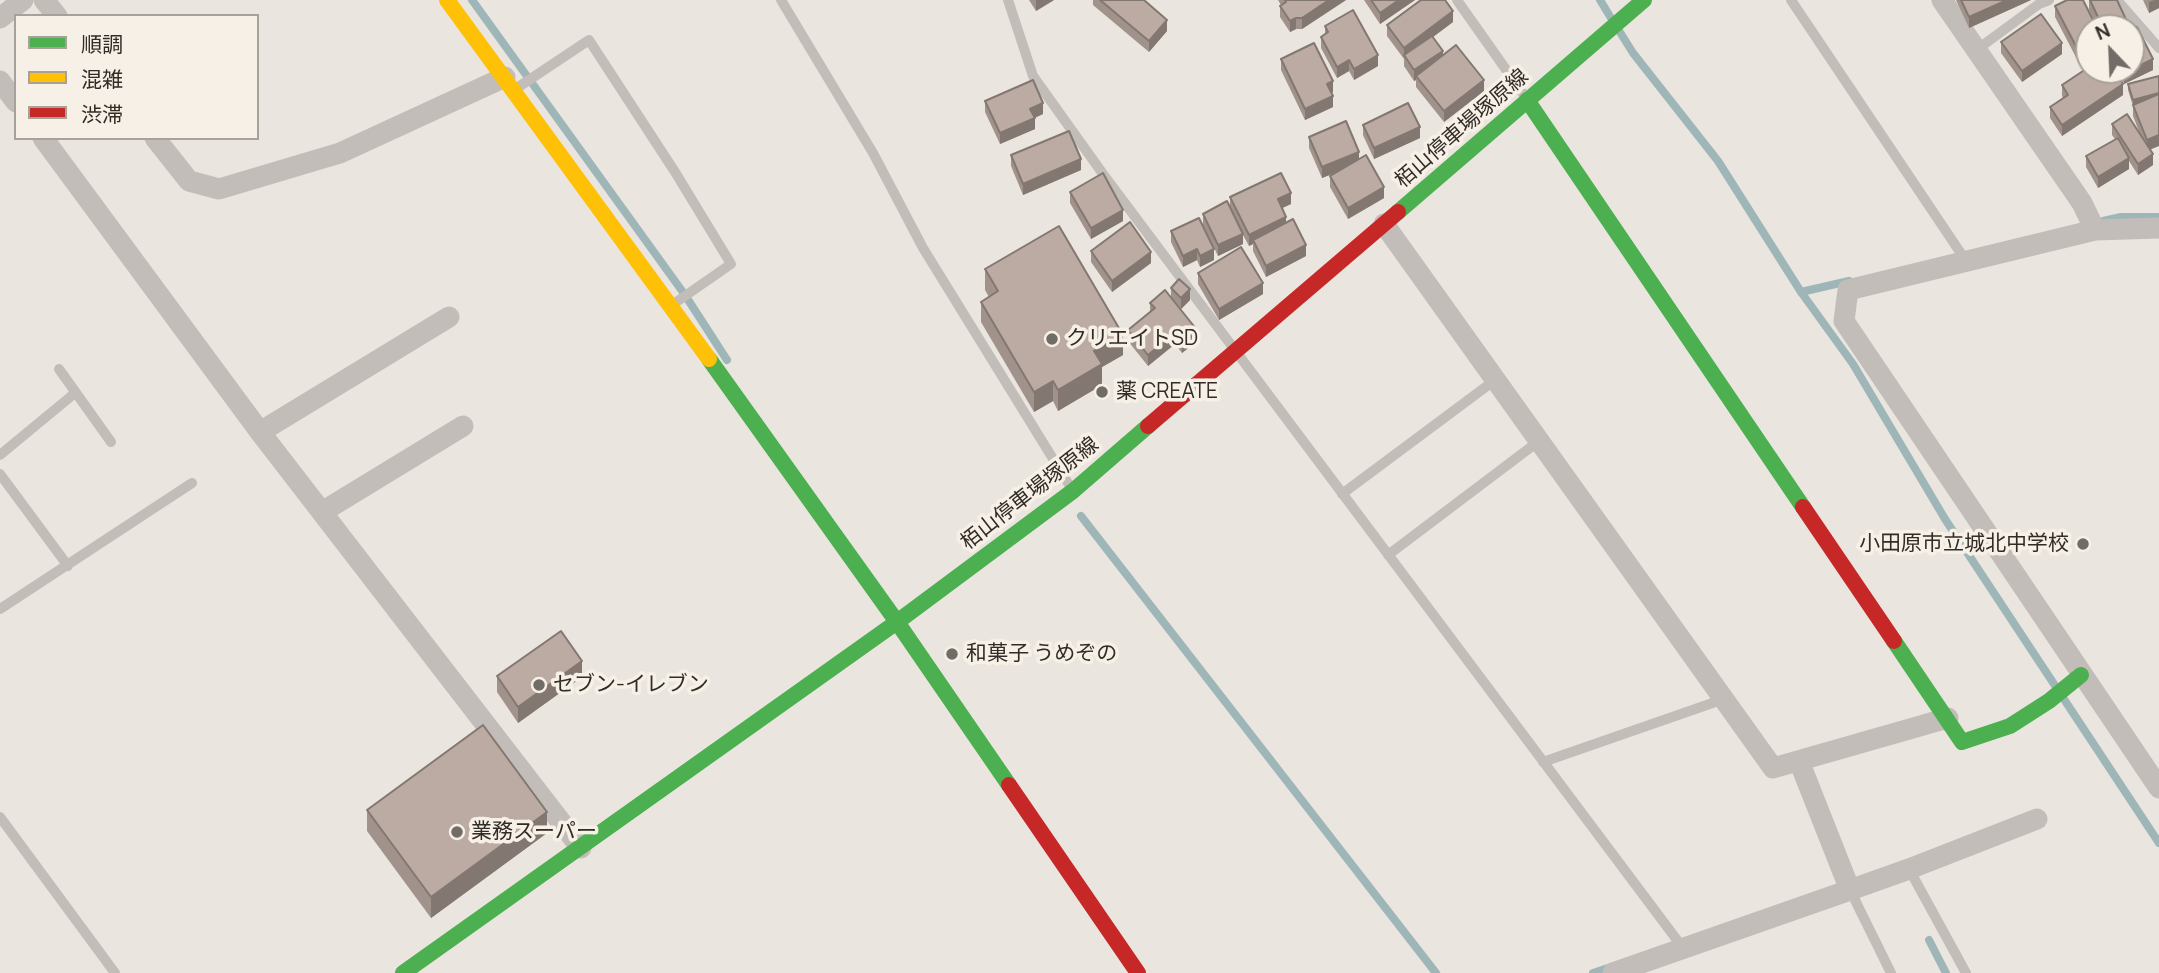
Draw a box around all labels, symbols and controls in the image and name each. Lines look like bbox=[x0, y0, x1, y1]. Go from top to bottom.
legend bbox=[14, 14, 259, 140]
north arrow bbox=[2075, 14, 2145, 84]
text: N bbox=[2091, 17, 2114, 46]
text: 順調 bbox=[81, 30, 123, 58]
street label: 栢山停車場塚原線 bbox=[1390, 64, 1534, 194]
text: 混雑 bbox=[81, 65, 123, 93]
text: 渋滞 bbox=[81, 100, 123, 128]
place label: クリエイトSD bbox=[1066, 326, 1198, 352]
marker: クリエイトSD bbox=[1044, 331, 1060, 347]
place label: 薬 CREATE bbox=[1116, 379, 1218, 405]
marker: 薬 CREATE bbox=[1094, 384, 1110, 400]
street label: 栢山停車場塚原線 bbox=[956, 432, 1104, 556]
place label: 小田原市立城北中学校 bbox=[1859, 531, 2069, 557]
marker: 小田原市立城北中学校 bbox=[2075, 536, 2091, 552]
place label: 和菓子 うめぞの bbox=[966, 641, 1117, 667]
marker: 和菓子 うめぞの bbox=[944, 646, 960, 662]
place label: セブン-イレブン bbox=[553, 672, 709, 698]
marker: セブン-イレブン bbox=[531, 677, 547, 693]
place label: 業務スーパー bbox=[471, 819, 597, 845]
marker: 業務スーパー bbox=[449, 824, 465, 840]

